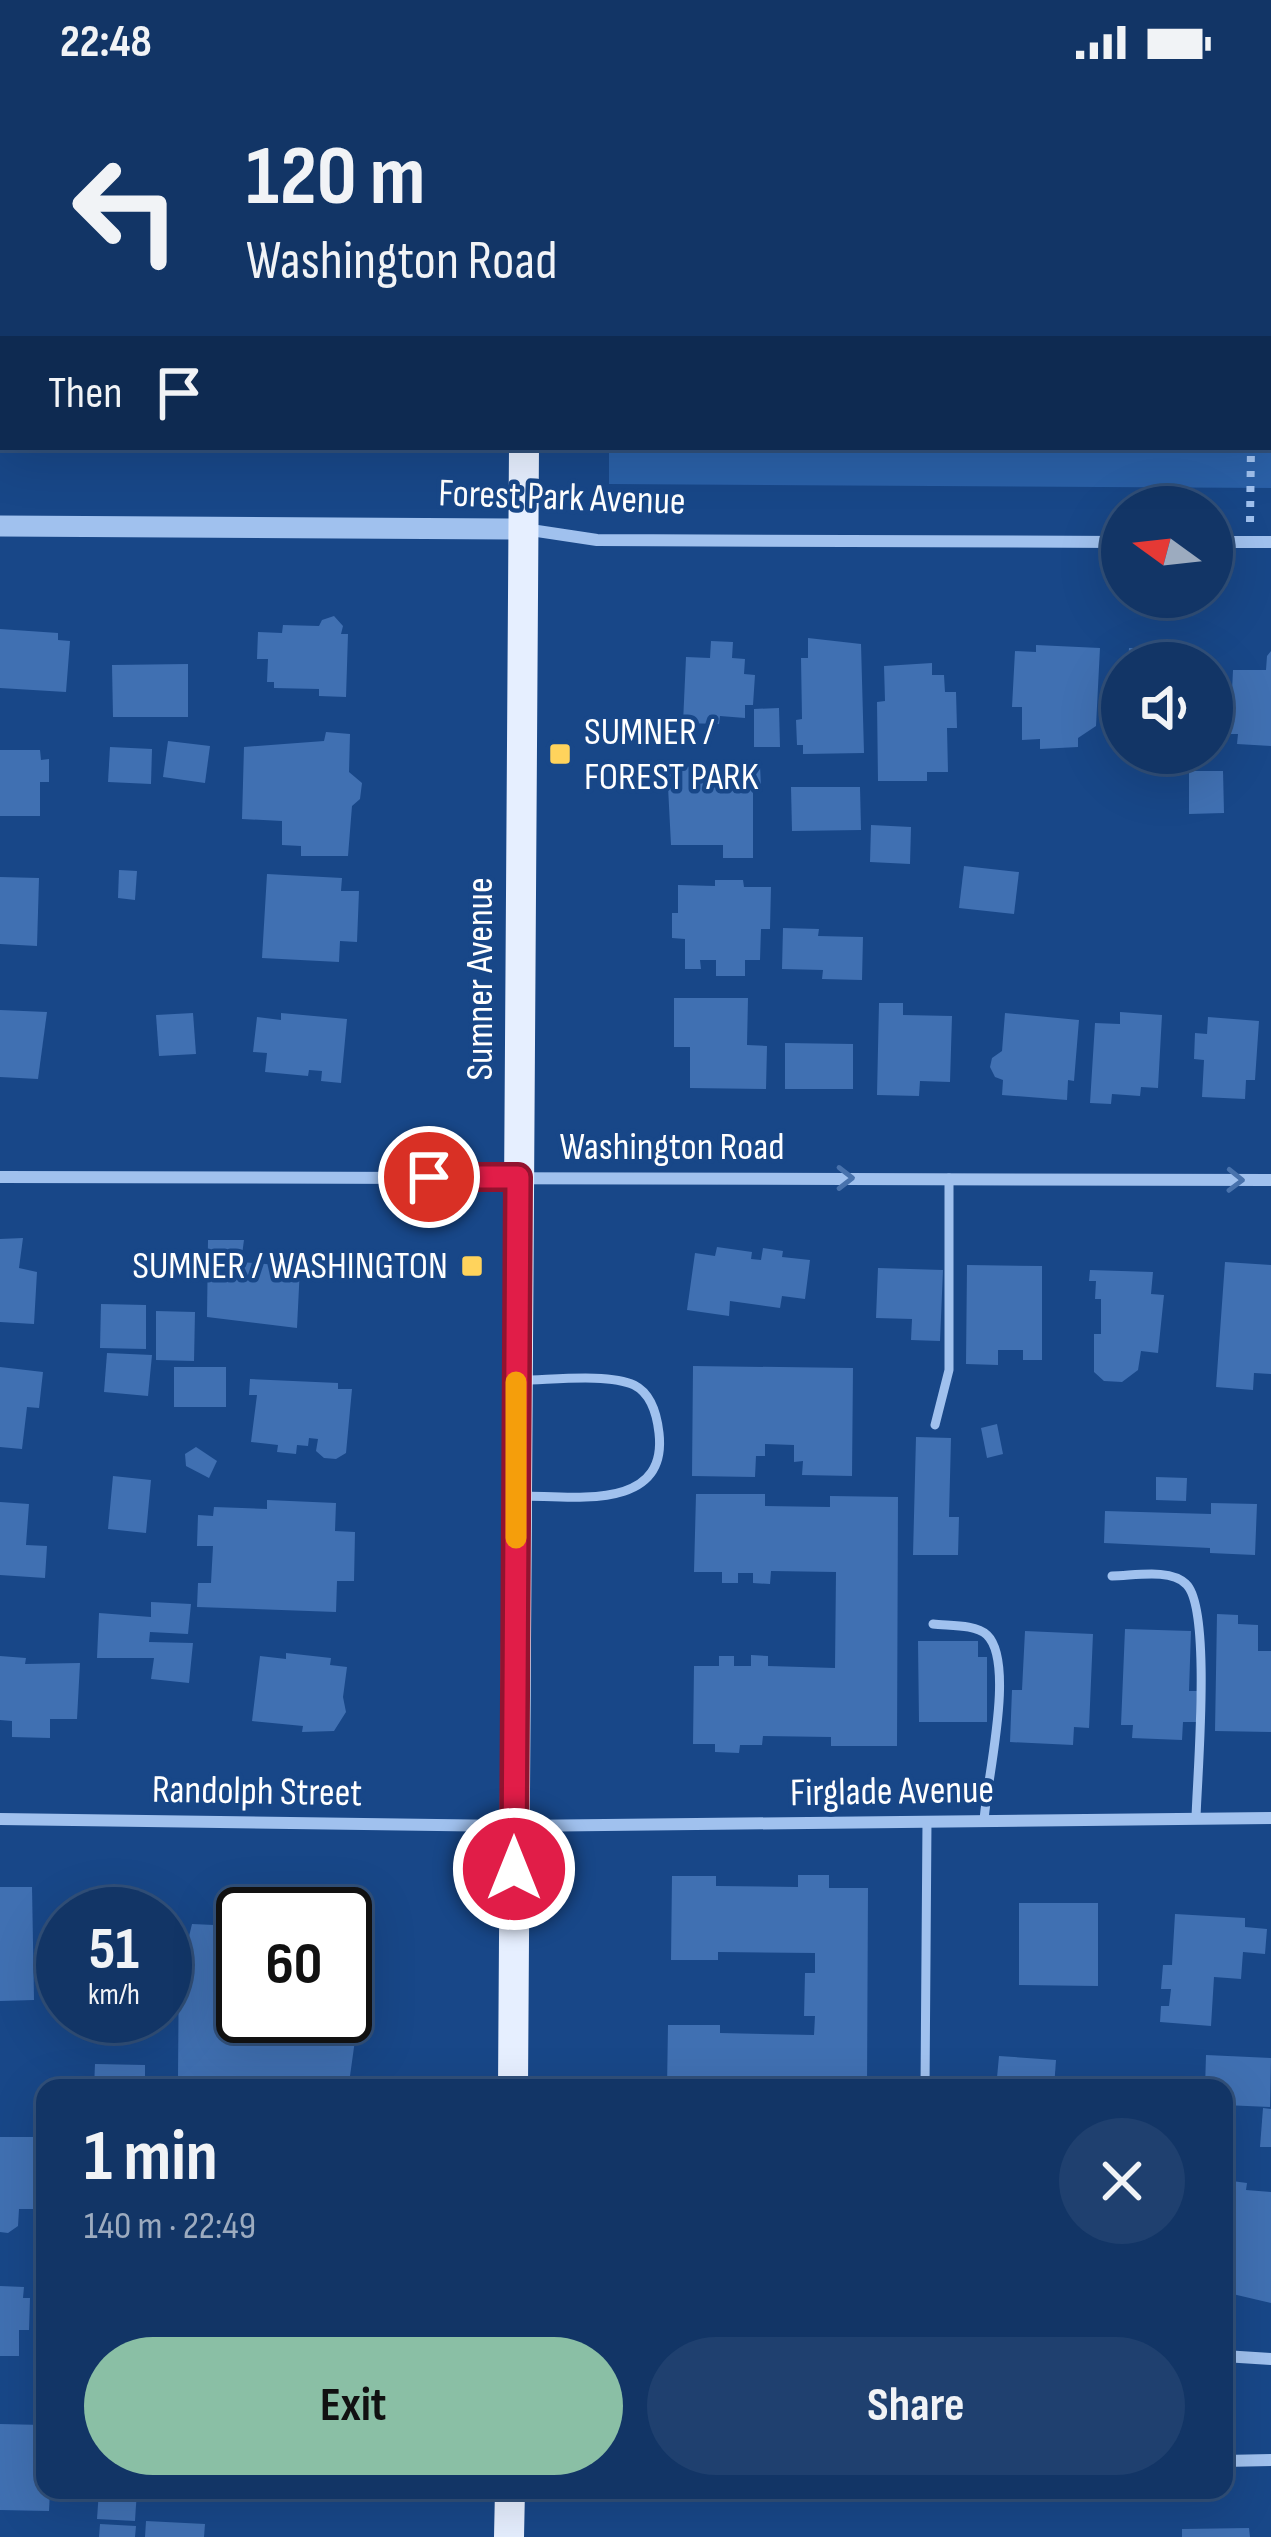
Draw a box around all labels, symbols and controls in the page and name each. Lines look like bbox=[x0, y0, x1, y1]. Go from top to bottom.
text: 22:48 bbox=[60, 15, 152, 70]
text: 120 m bbox=[246, 127, 425, 228]
icon: left bbox=[48, 132, 204, 288]
text: Washington Road bbox=[246, 229, 558, 294]
icon: arrive bbox=[146, 360, 212, 426]
text: Then bbox=[48, 366, 122, 421]
street label: Forest Park Avenue bbox=[438, 470, 686, 526]
north arrow bbox=[1101, 486, 1233, 618]
map controls bbox=[1101, 486, 1233, 774]
button: sound bbox=[1101, 642, 1233, 774]
place label: SUMNER / FOREST PARK bbox=[584, 709, 759, 801]
marker: SUMNER / FOREST PARK bbox=[547, 741, 573, 767]
street label: Sumner Avenue bbox=[457, 877, 504, 1081]
street label: Washington Road bbox=[559, 1124, 785, 1171]
pin bbox=[378, 1126, 480, 1228]
icon: arrive bbox=[396, 1144, 462, 1210]
one-way arrow bbox=[837, 1165, 855, 1191]
one-way arrow bbox=[1227, 1167, 1245, 1193]
place label: SUMNER / WASHINGTON bbox=[132, 1243, 448, 1290]
marker: SUMNER / WASHINGTON bbox=[459, 1253, 485, 1279]
street label: Randolph Street bbox=[151, 1767, 363, 1817]
street label: Firglade Avenue bbox=[790, 1767, 994, 1817]
position arrow bbox=[451, 1806, 577, 1932]
speed limit sign: 60 bbox=[216, 1887, 372, 2043]
text: 51 bbox=[89, 1914, 139, 1986]
text: km/h bbox=[88, 1977, 140, 2013]
text: 1 min bbox=[84, 2114, 218, 2201]
button: close bbox=[1059, 2118, 1185, 2244]
text: 140 m · 22:49 bbox=[84, 2203, 256, 2250]
button: Exit bbox=[84, 2337, 623, 2475]
button: Share bbox=[647, 2337, 1185, 2475]

